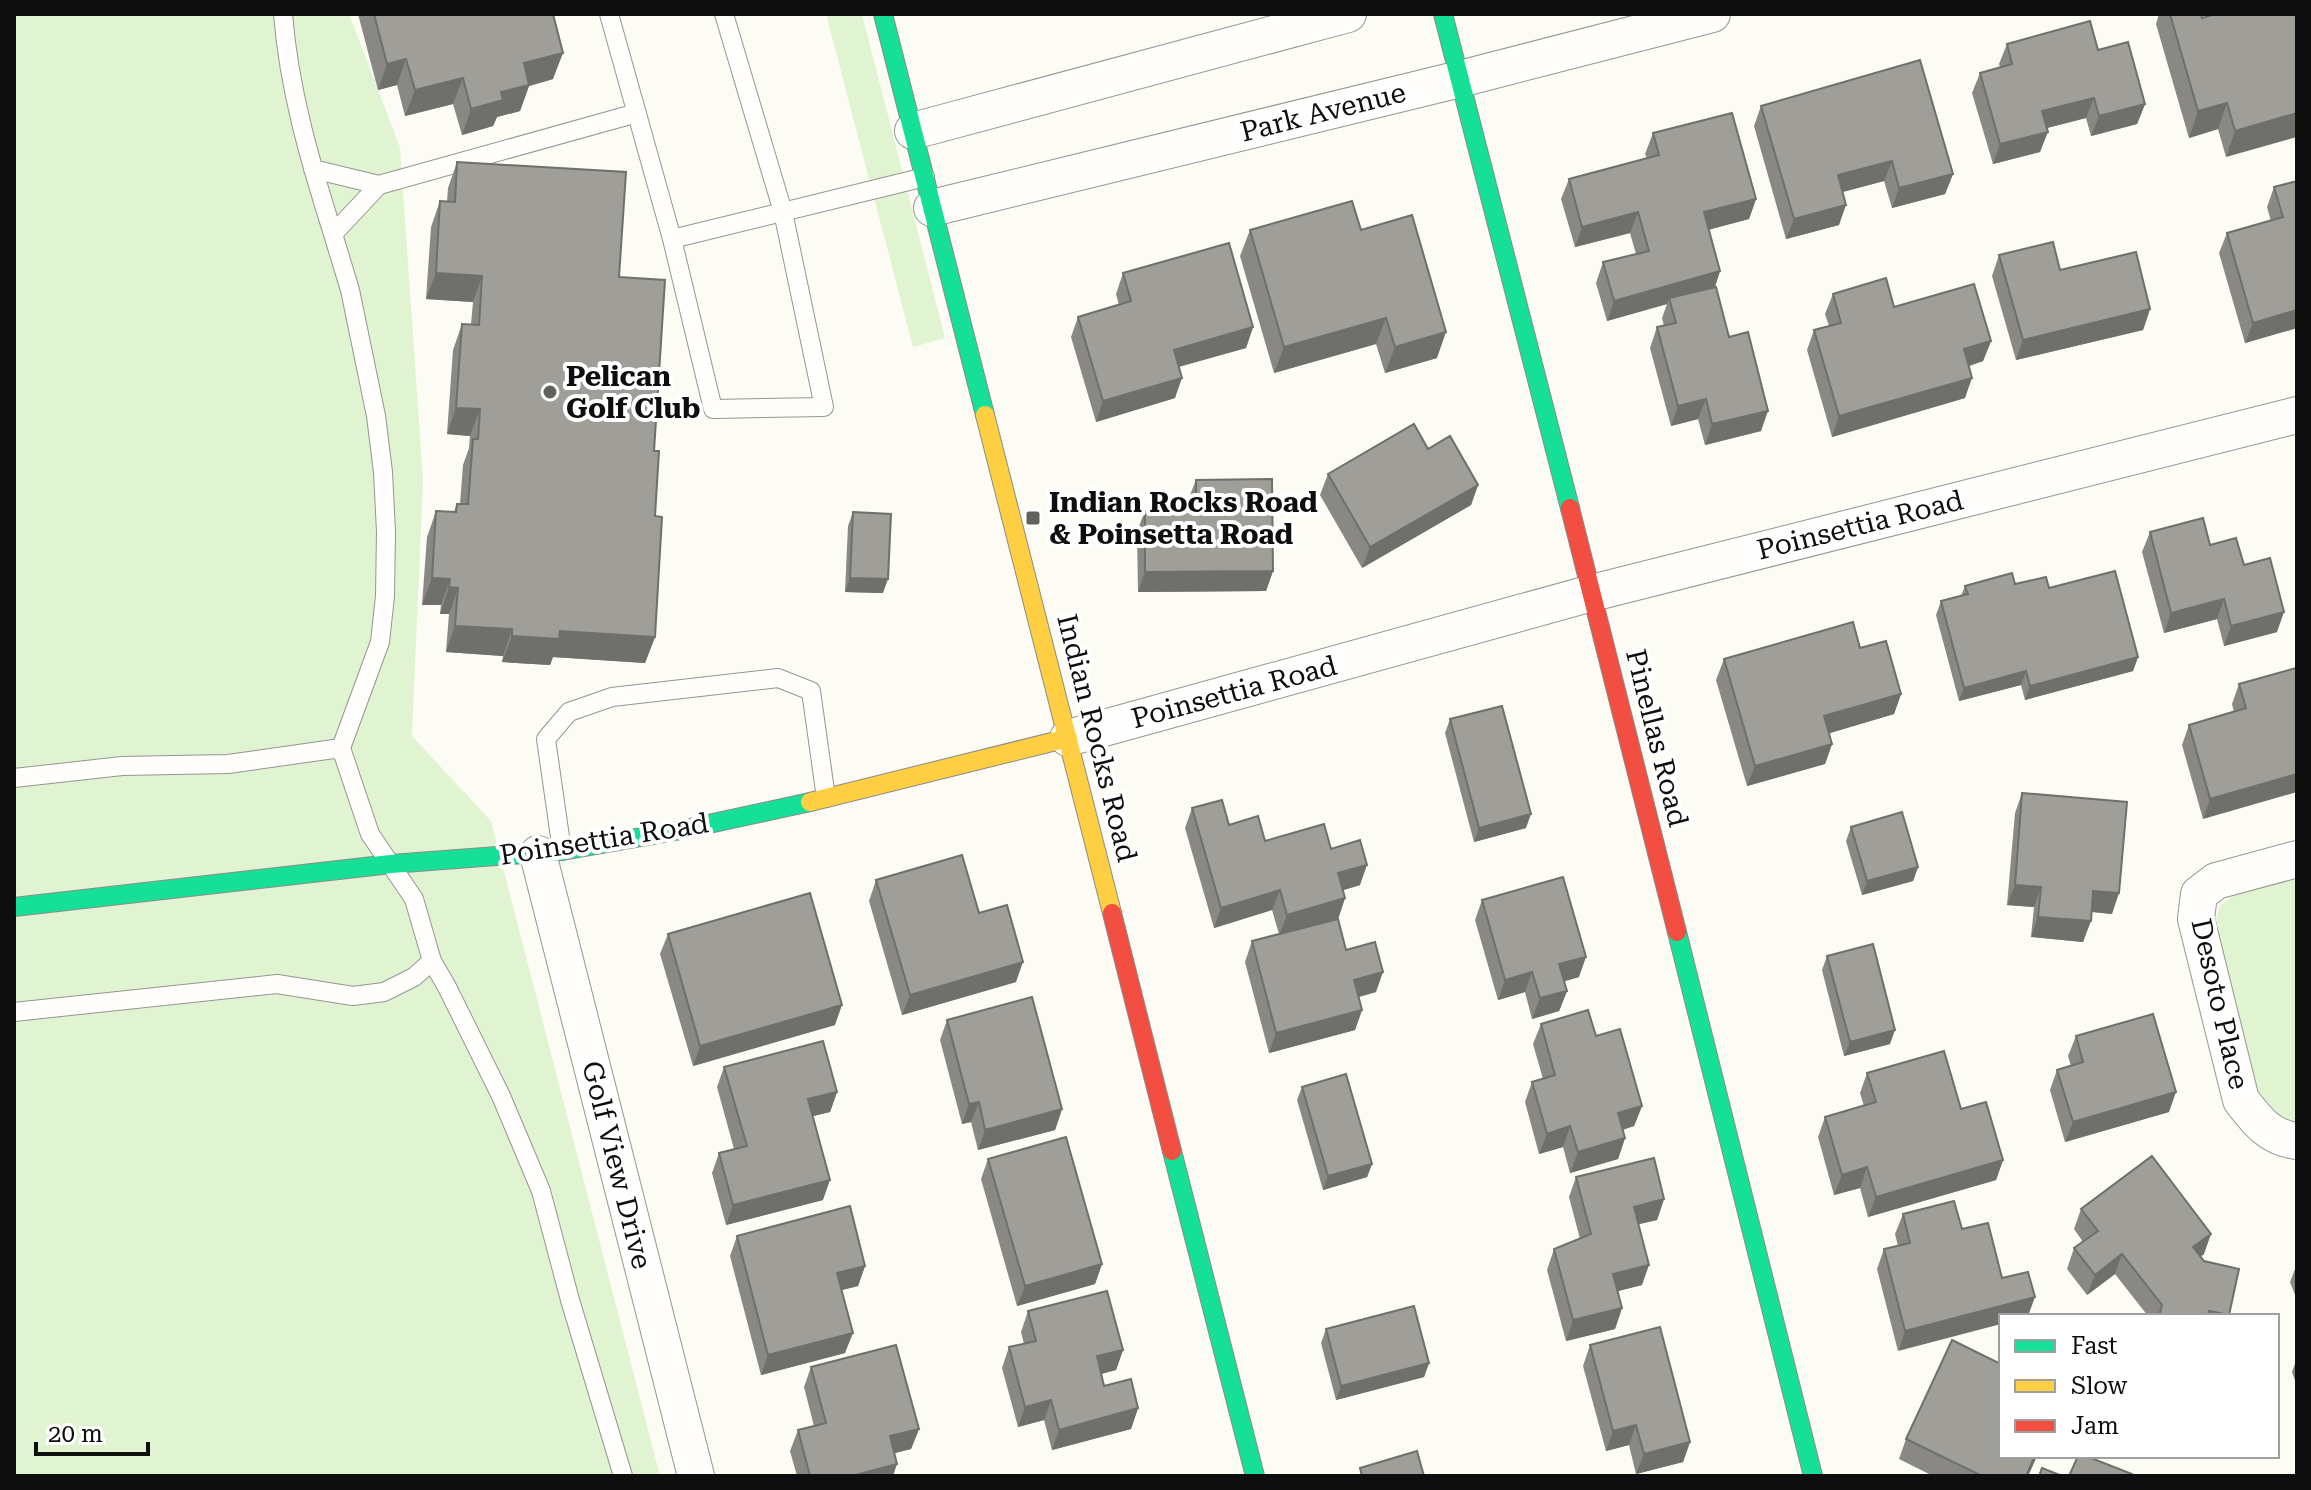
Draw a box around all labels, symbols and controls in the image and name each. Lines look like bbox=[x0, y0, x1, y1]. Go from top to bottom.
street label: Park Avenue bbox=[1237, 76, 1409, 148]
place label: Pelican Golf Club bbox=[566, 360, 701, 425]
marker: Pelican Golf Club bbox=[541, 383, 559, 401]
street label: Poinsettia Road bbox=[1754, 483, 1967, 567]
place label: Indian Rocks Road & Poinsetta Road bbox=[1049, 486, 1318, 551]
marker: Indian Rocks Road & Poinsetta Road bbox=[1024, 509, 1042, 527]
street label: Indian Rocks Road bbox=[1050, 611, 1144, 865]
street label: Pinellas Road bbox=[1619, 646, 1695, 830]
street label: Poinsettia Road bbox=[1128, 649, 1340, 735]
street label: Poinsettia Road bbox=[497, 806, 711, 872]
street label: Desoto Place bbox=[2184, 915, 2256, 1093]
street label: Golf View Drive bbox=[575, 1058, 659, 1272]
legend bbox=[1999, 1314, 2279, 1458]
text: Fast bbox=[2071, 1332, 2118, 1360]
text: Slow bbox=[2071, 1372, 2128, 1400]
scale bar bbox=[36, 1406, 148, 1456]
text: Jam bbox=[2071, 1412, 2119, 1440]
text: 20 m bbox=[48, 1420, 103, 1448]

